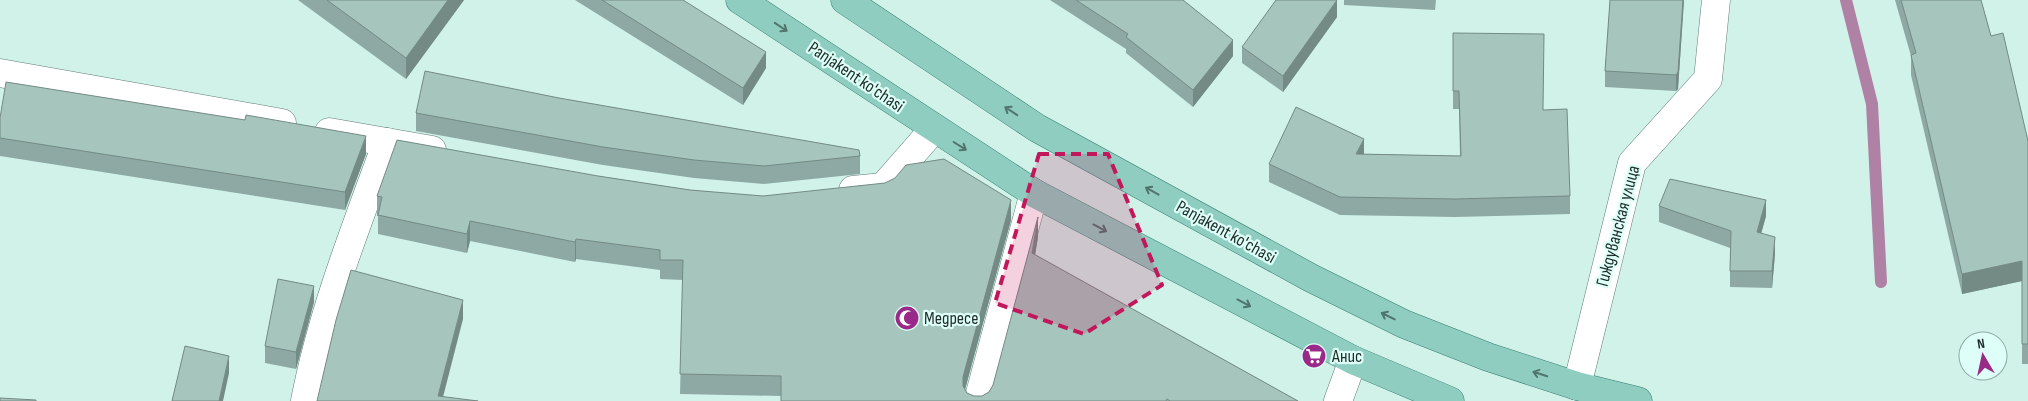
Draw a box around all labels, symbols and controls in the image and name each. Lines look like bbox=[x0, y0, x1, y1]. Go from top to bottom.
one-way arrow bbox=[774, 22, 788, 32]
street label: Panjakent ko'chasi bbox=[804, 37, 908, 117]
one-way arrow bbox=[1004, 106, 1018, 116]
one-way arrow bbox=[953, 141, 967, 151]
street label: Гиждуванская улица bbox=[1592, 163, 1644, 289]
one-way arrow bbox=[1145, 186, 1160, 195]
street label: Panjakent ko'chasi bbox=[1173, 196, 1279, 268]
one-way arrow bbox=[1093, 223, 1108, 233]
one-way arrow bbox=[1237, 298, 1252, 308]
mosque icon: Медресе bbox=[894, 305, 920, 331]
place label: Медресе bbox=[924, 308, 978, 329]
one-way arrow bbox=[1381, 311, 1396, 321]
north arrow bbox=[1958, 331, 2008, 381]
text: N bbox=[1976, 335, 1986, 353]
supermarket icon: Анис bbox=[1301, 343, 1327, 369]
place label: Анис bbox=[1331, 346, 1362, 367]
one-way arrow bbox=[1532, 369, 1548, 379]

